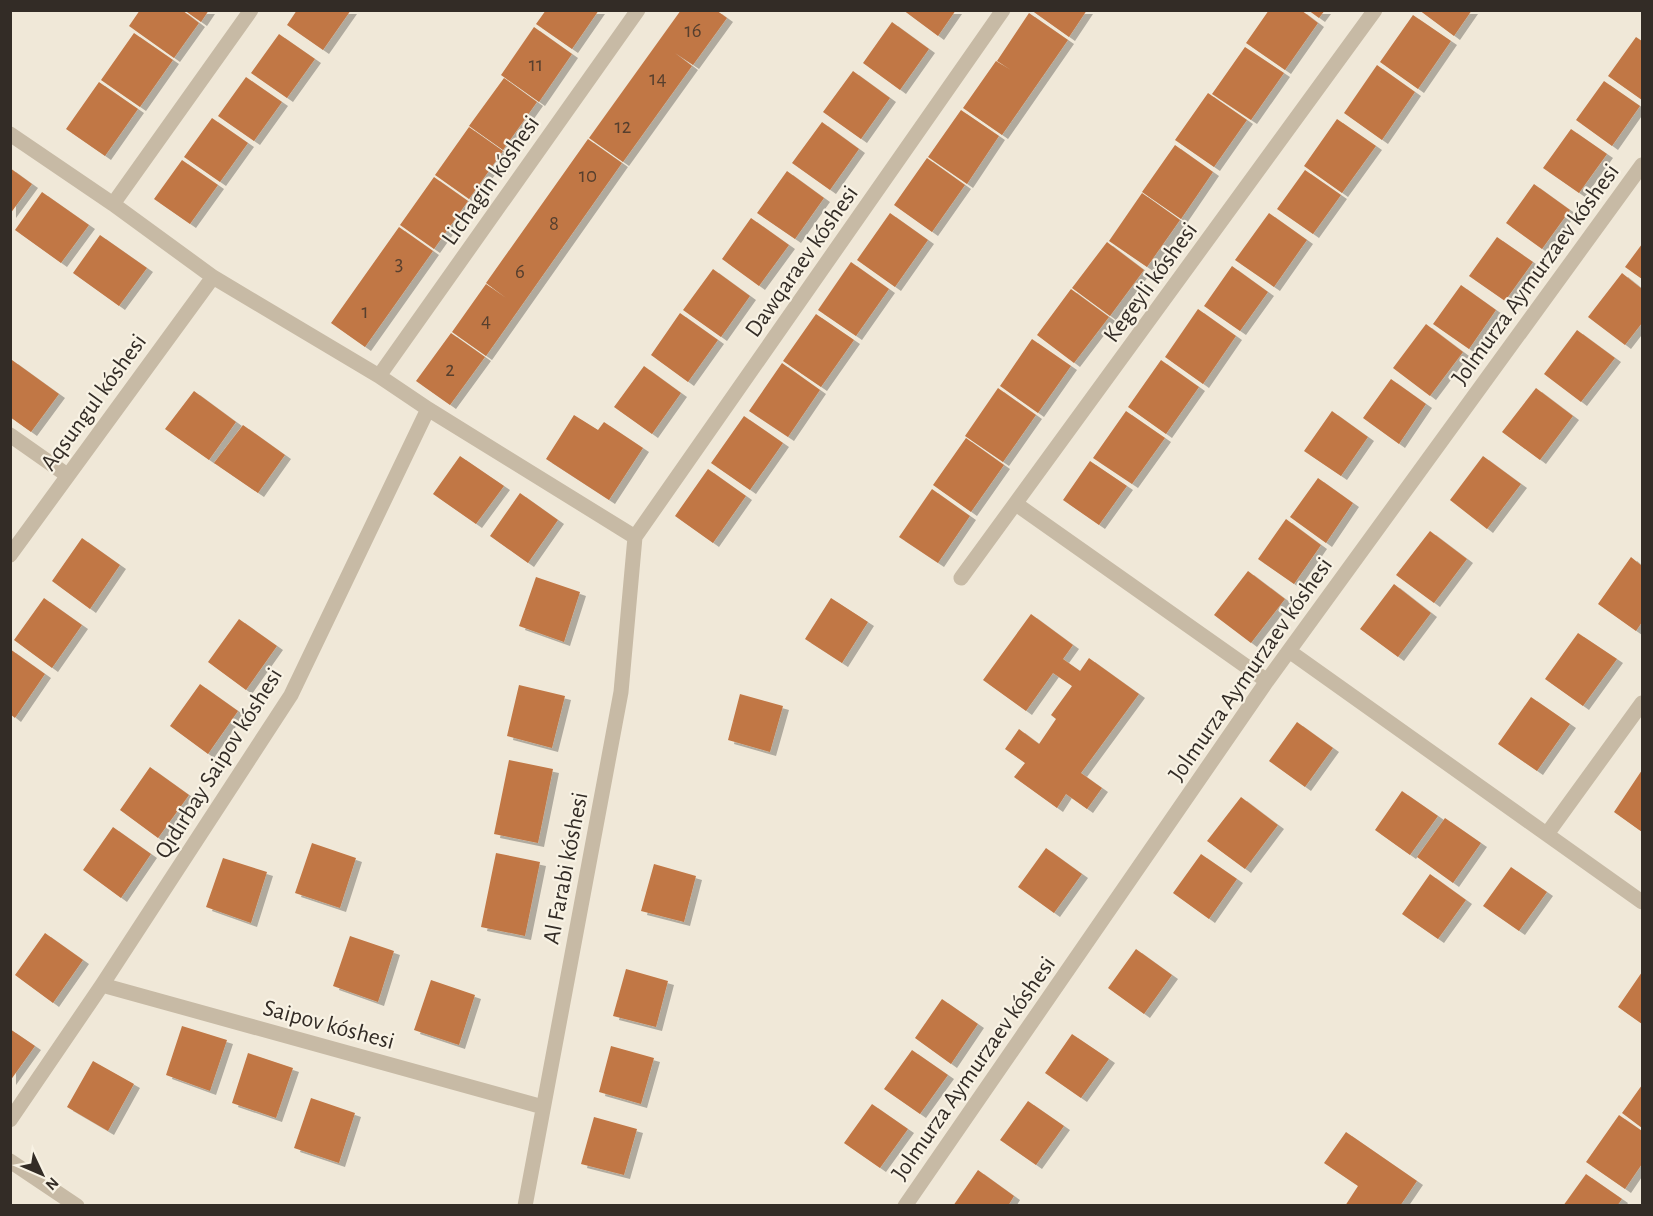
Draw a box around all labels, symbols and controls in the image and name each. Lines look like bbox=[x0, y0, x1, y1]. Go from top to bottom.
house number: 16 bbox=[684, 20, 702, 41]
house number: 11 bbox=[529, 54, 543, 75]
house number: 14 bbox=[649, 68, 667, 89]
street label: Lichagin kóshesi bbox=[437, 111, 544, 250]
house number: 12 bbox=[615, 116, 631, 137]
street label: Jolmurza Aymurzaev kóshesi bbox=[1448, 160, 1624, 390]
house number: 10 bbox=[579, 165, 597, 186]
street label: Dawqaraev kóshesi bbox=[741, 182, 863, 342]
house number: 8 bbox=[549, 213, 559, 234]
street label: Kegeyli kóshesi bbox=[1099, 218, 1202, 347]
house number: 3 bbox=[395, 253, 403, 274]
house number: 6 bbox=[515, 261, 525, 282]
house number: 1 bbox=[361, 301, 369, 322]
house number: 4 bbox=[481, 310, 491, 331]
street label: Aqsungul kóshesi bbox=[36, 330, 151, 475]
house number: 2 bbox=[445, 359, 455, 380]
street label: Jolmurza Aymurzaev kóshesi bbox=[1164, 553, 1337, 786]
street label: Qıdırbay Saipov kóshesi bbox=[151, 664, 287, 863]
street label: Al Farabi kóshesi bbox=[539, 790, 593, 946]
street label: Jolmurza Aymurzaev kóshesi bbox=[887, 952, 1060, 1185]
street label: Saipov kóshesi bbox=[260, 996, 397, 1054]
north arrow bbox=[12, 1144, 72, 1204]
text: N bbox=[42, 1174, 62, 1193]

